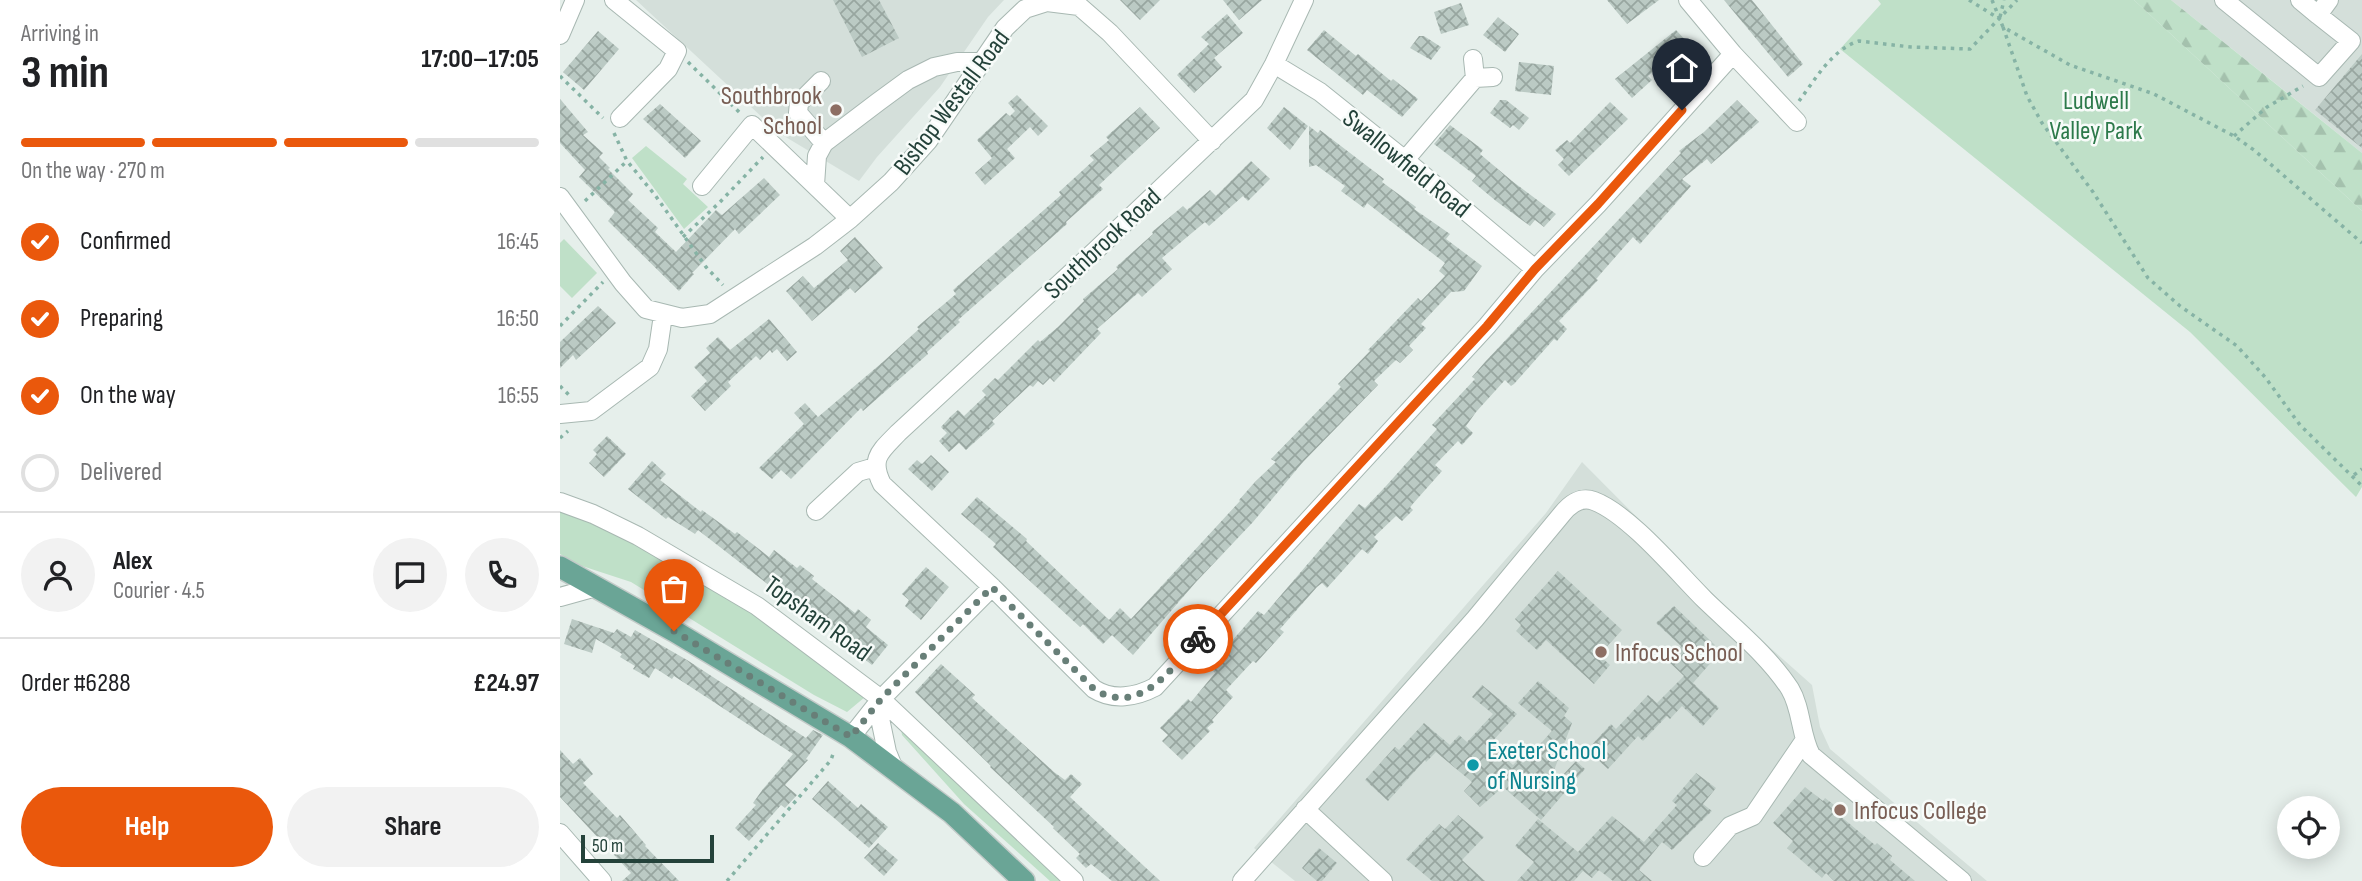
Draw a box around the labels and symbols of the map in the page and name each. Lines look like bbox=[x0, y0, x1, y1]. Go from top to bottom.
street label: Bishop Westall Road bbox=[888, 24, 1017, 182]
pin bbox=[1652, 38, 1712, 110]
place label: Southbrook School bbox=[721, 81, 822, 142]
park label: Ludwell Valley Park bbox=[2049, 86, 2143, 147]
marker: Southbrook School bbox=[828, 102, 844, 118]
street label: Swallowfield Road bbox=[1336, 103, 1476, 225]
street label: Southbrook Road bbox=[1038, 182, 1168, 306]
pin bbox=[644, 559, 704, 631]
street label: Topsham Road bbox=[757, 570, 877, 668]
courier bbox=[1163, 604, 1233, 674]
place label: Infocus School bbox=[1615, 638, 1743, 669]
marker: Infocus School bbox=[1593, 644, 1609, 660]
place label: Exeter School of Nursing bbox=[1487, 736, 1606, 797]
marker: Exeter School of Nursing bbox=[1465, 757, 1481, 773]
place label: Infocus College bbox=[1854, 796, 1987, 827]
marker: Infocus College bbox=[1832, 802, 1848, 818]
scale bar bbox=[581, 832, 714, 864]

